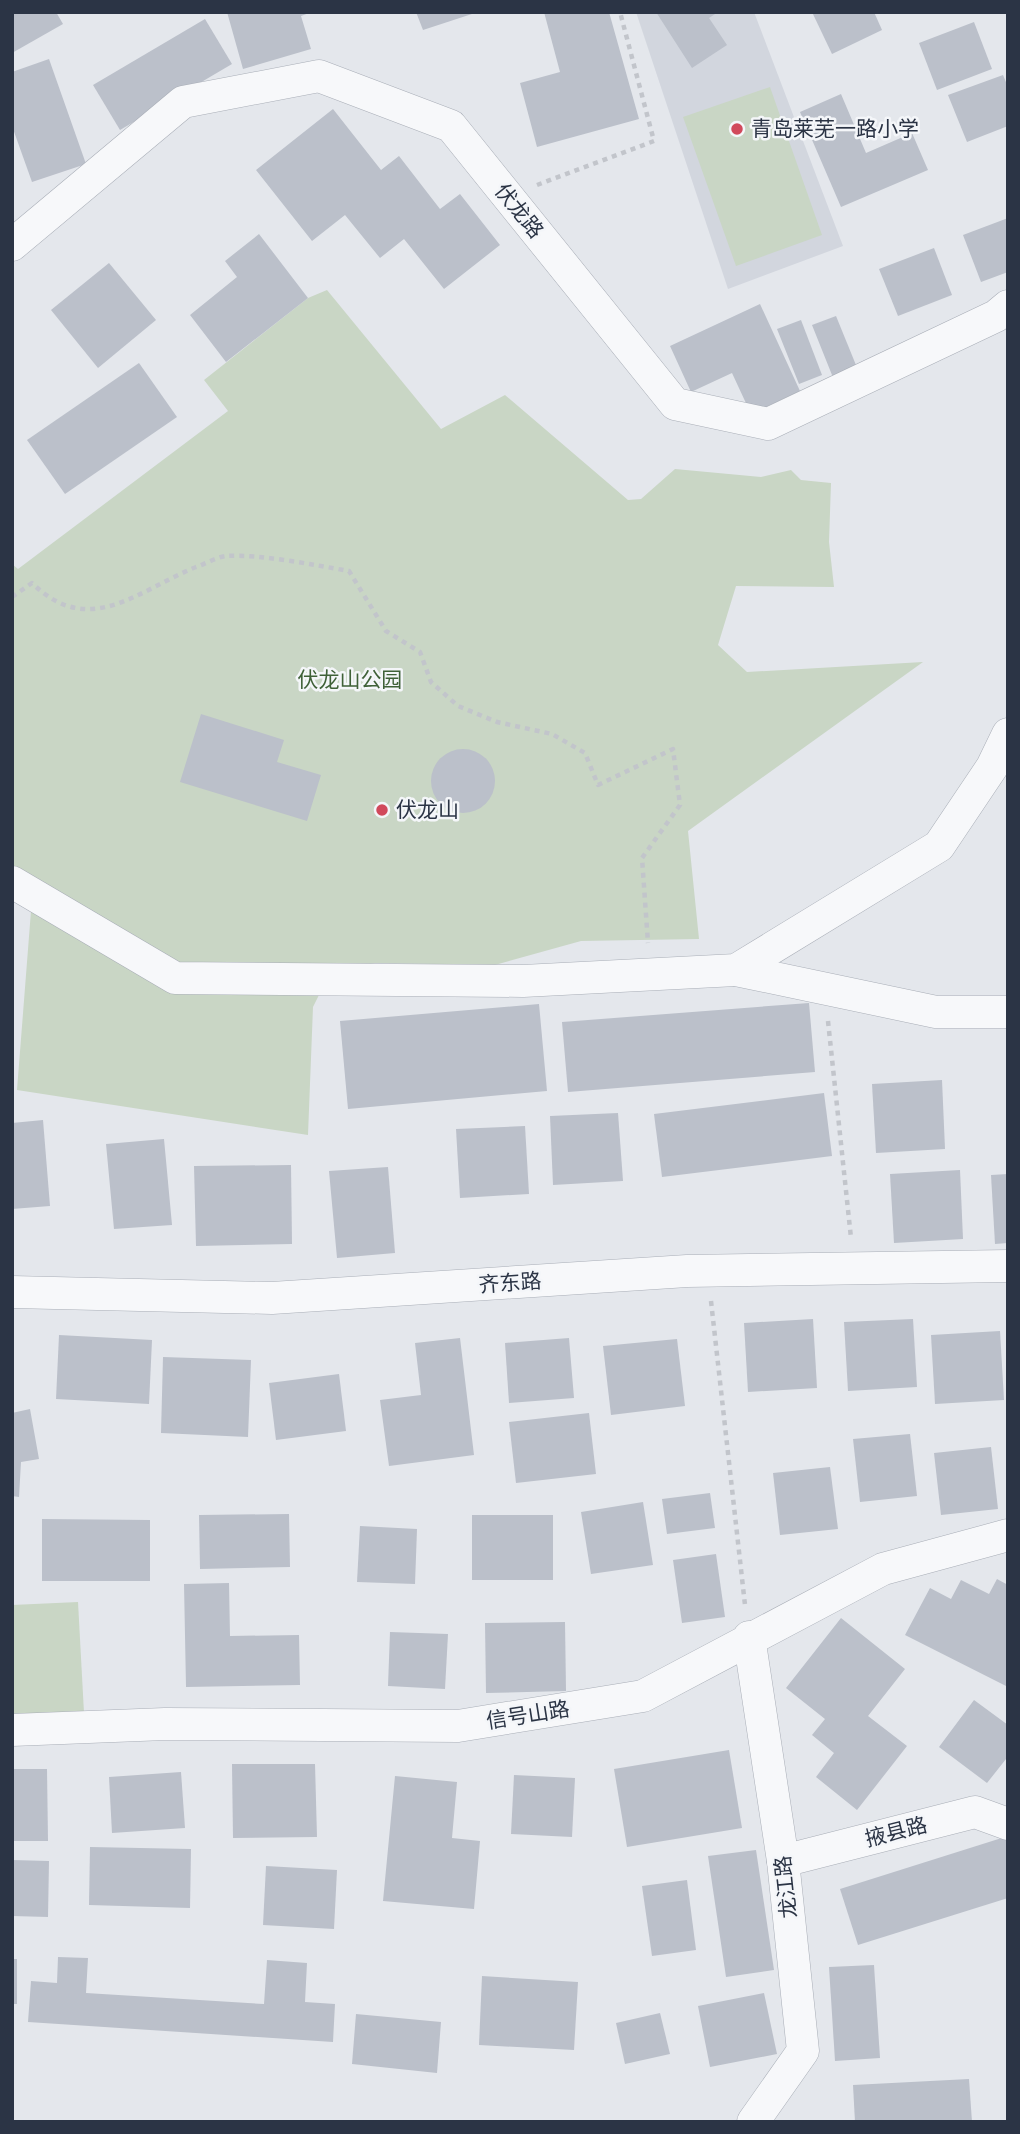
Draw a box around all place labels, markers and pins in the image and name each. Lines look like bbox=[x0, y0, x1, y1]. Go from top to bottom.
place label: 青岛莱芜一路小学 bbox=[751, 115, 919, 143]
marker: 青岛莱芜一路小学 bbox=[729, 121, 745, 137]
place label: 伏龙山 bbox=[396, 796, 459, 824]
marker: 伏龙山 bbox=[374, 802, 390, 818]

